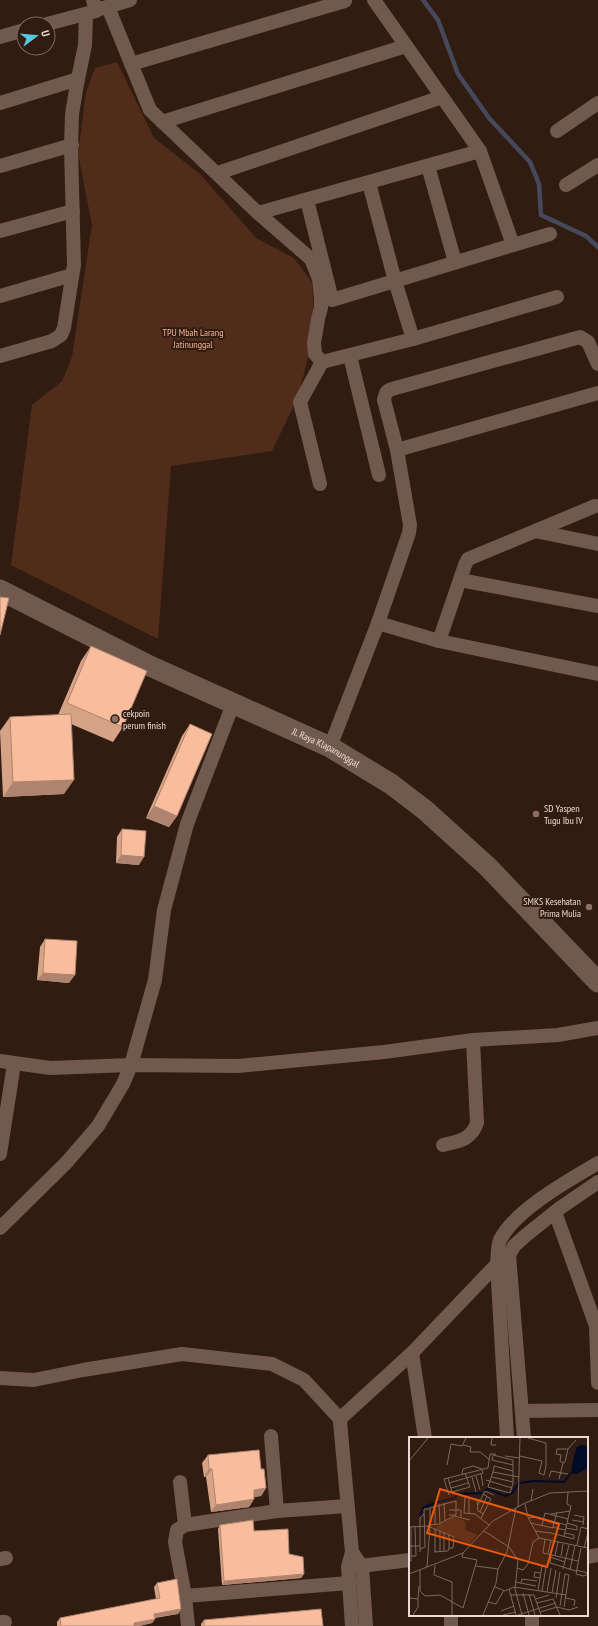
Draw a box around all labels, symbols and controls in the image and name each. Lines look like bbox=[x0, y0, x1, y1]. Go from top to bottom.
north arrow bbox=[16, 16, 56, 56]
text: U bbox=[38, 29, 53, 38]
park label: TPU Mbah Larang Jatinunggal bbox=[163, 326, 224, 351]
place label: cekpoin perum finish bbox=[123, 707, 166, 732]
marker: cekpoin perum finish bbox=[110, 714, 120, 724]
street label: Jl. Raya Klapanunggal bbox=[289, 724, 363, 770]
place label: SD Yaspen Tugu Ibu IV bbox=[544, 802, 583, 827]
marker: SD Yaspen Tugu Ibu IV bbox=[531, 809, 541, 819]
place label: SMKS Kesehatan Prima Mulia bbox=[523, 895, 581, 920]
marker: SMKS Kesehatan Prima Mulia bbox=[584, 902, 594, 912]
inset map bbox=[409, 1437, 588, 1616]

